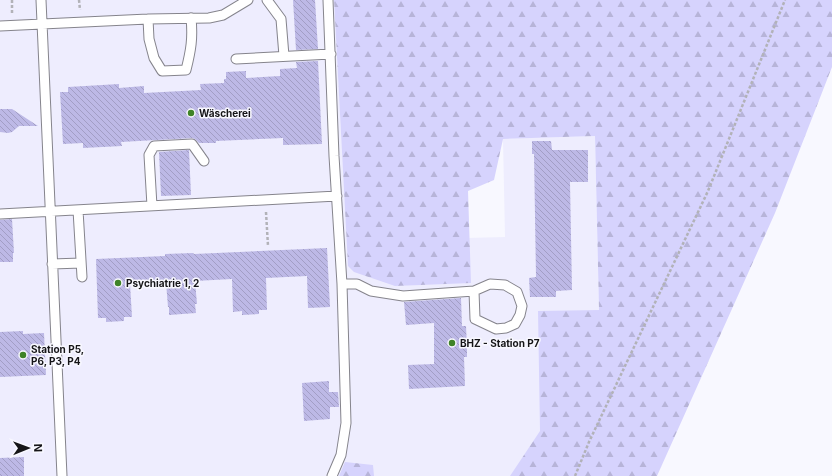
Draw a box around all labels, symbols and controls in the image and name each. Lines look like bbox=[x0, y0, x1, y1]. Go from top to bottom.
place label: Wäscherei bbox=[199, 107, 251, 119]
marker: Wäscherei bbox=[186, 108, 196, 118]
place label: Psychiatrie 1, 2 bbox=[126, 277, 199, 290]
marker: Psychiatrie 1, 2 bbox=[113, 278, 123, 288]
place label: BHZ - Station P7 bbox=[460, 337, 540, 349]
marker: BHZ - Station P7 bbox=[447, 338, 457, 348]
place label: Station P5, P6, P3, P4 bbox=[31, 343, 84, 367]
marker: Station P5, P6, P3, P4 bbox=[18, 350, 28, 360]
north arrow bbox=[8, 428, 48, 468]
text: N bbox=[31, 444, 45, 452]

